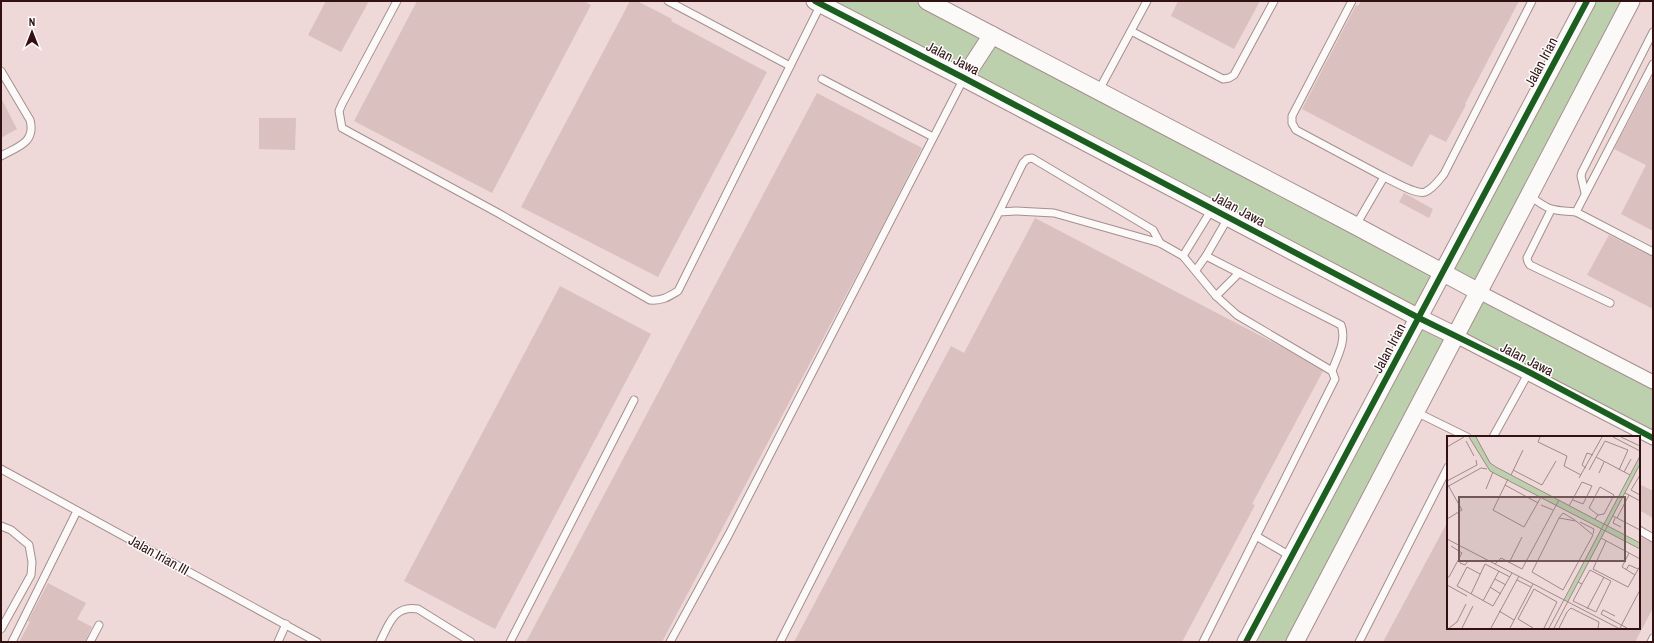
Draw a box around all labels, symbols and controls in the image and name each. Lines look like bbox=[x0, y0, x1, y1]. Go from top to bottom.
north arrow bbox=[12, 12, 52, 52]
text: N bbox=[29, 15, 35, 29]
street label: Jalan Irian bbox=[1520, 34, 1562, 90]
street label: Jalan Jawa bbox=[923, 37, 983, 79]
street label: Jalan Jawa bbox=[1209, 188, 1269, 231]
street label: Jalan Irian bbox=[1368, 320, 1410, 376]
street label: Jalan Jawa bbox=[1497, 338, 1557, 380]
inset map bbox=[1447, 436, 1640, 629]
street label: Jalan Irian III bbox=[126, 531, 192, 579]

